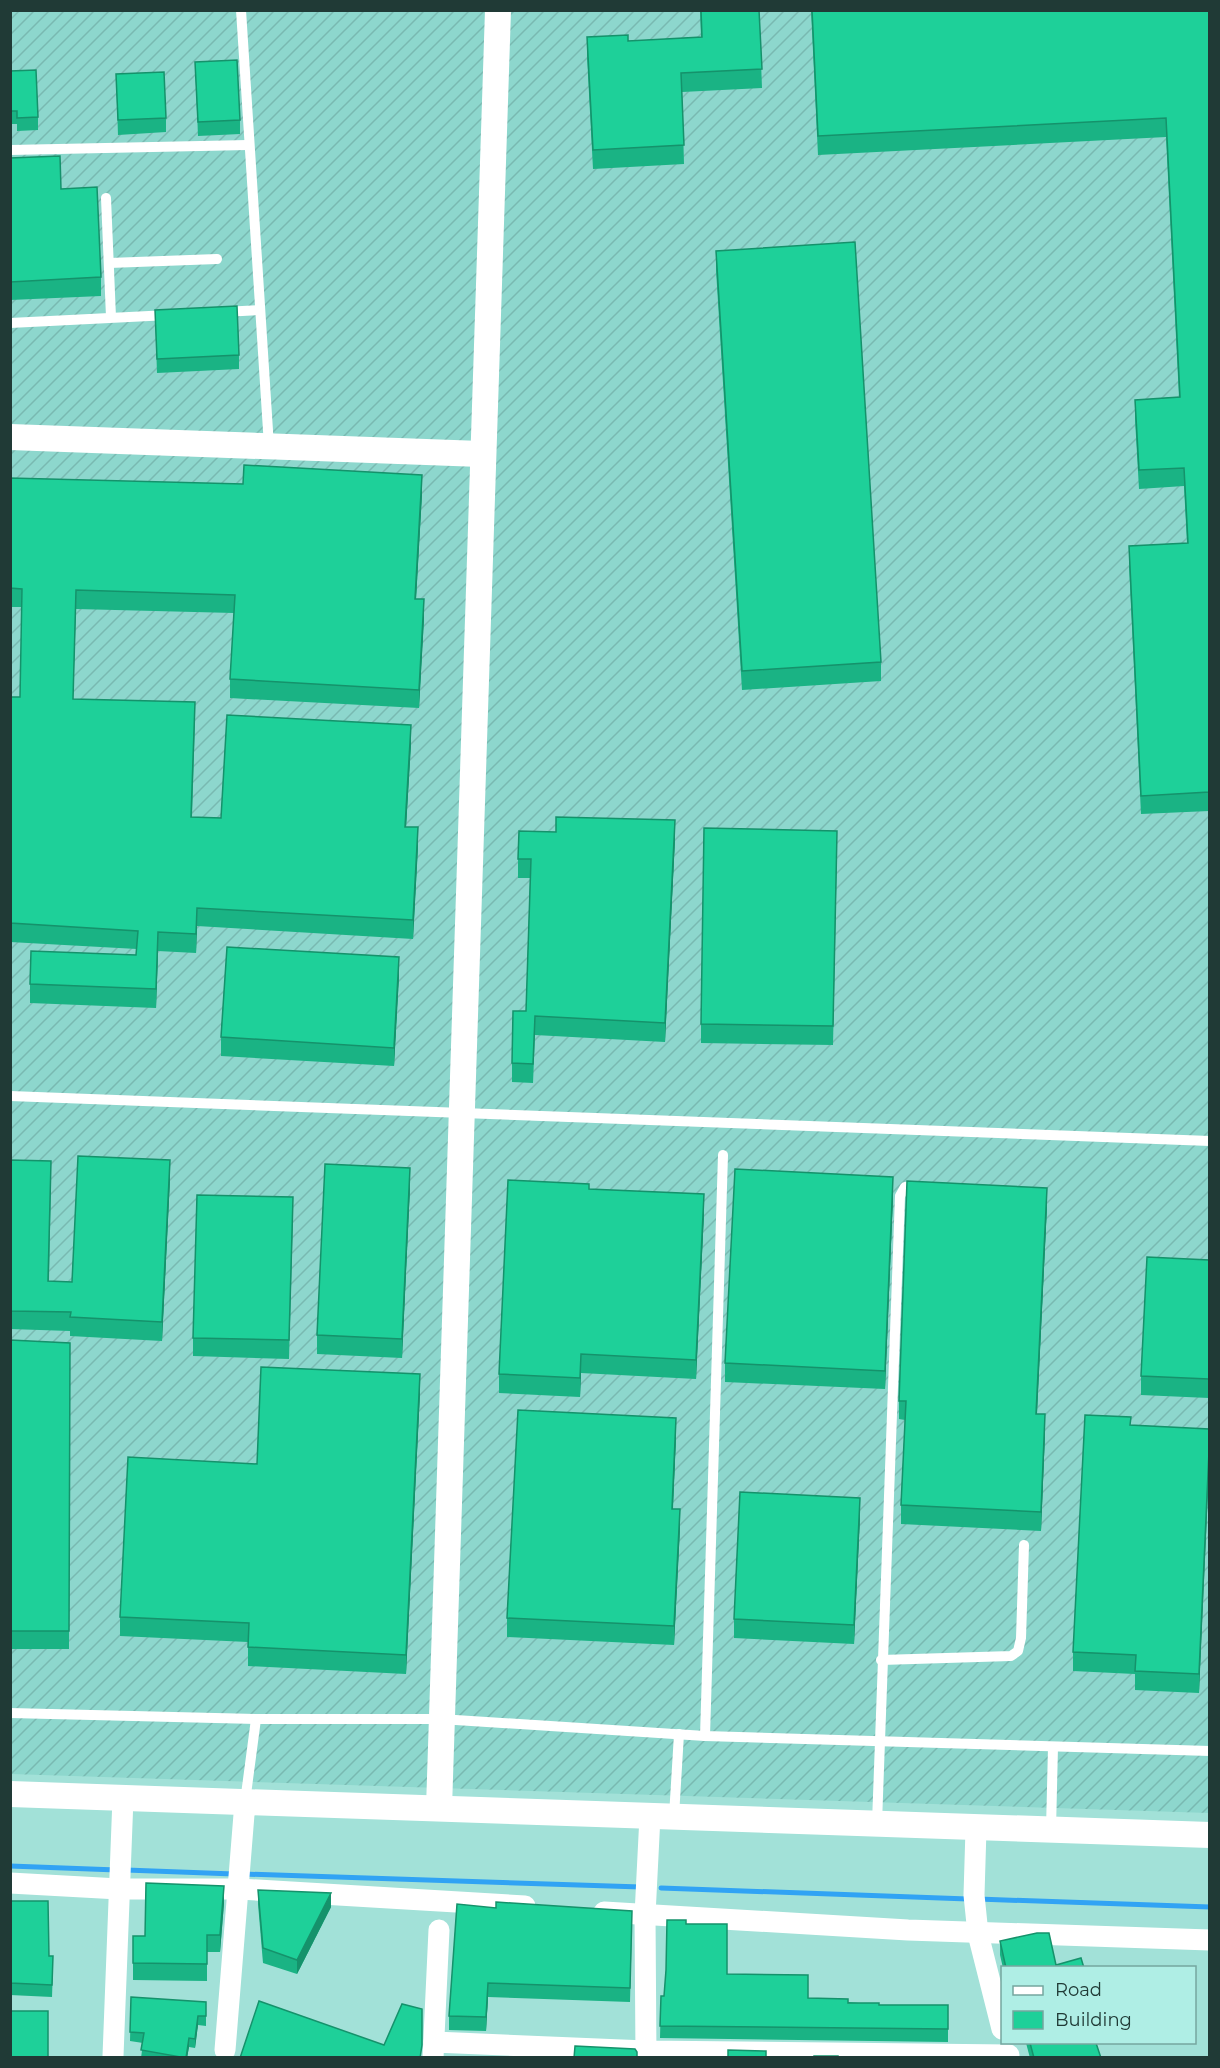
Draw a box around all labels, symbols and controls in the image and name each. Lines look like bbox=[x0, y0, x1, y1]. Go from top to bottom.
legend bbox=[1001, 1966, 1196, 2044]
text: Road bbox=[1055, 1979, 1102, 2001]
text: Building bbox=[1055, 2009, 1132, 2031]

